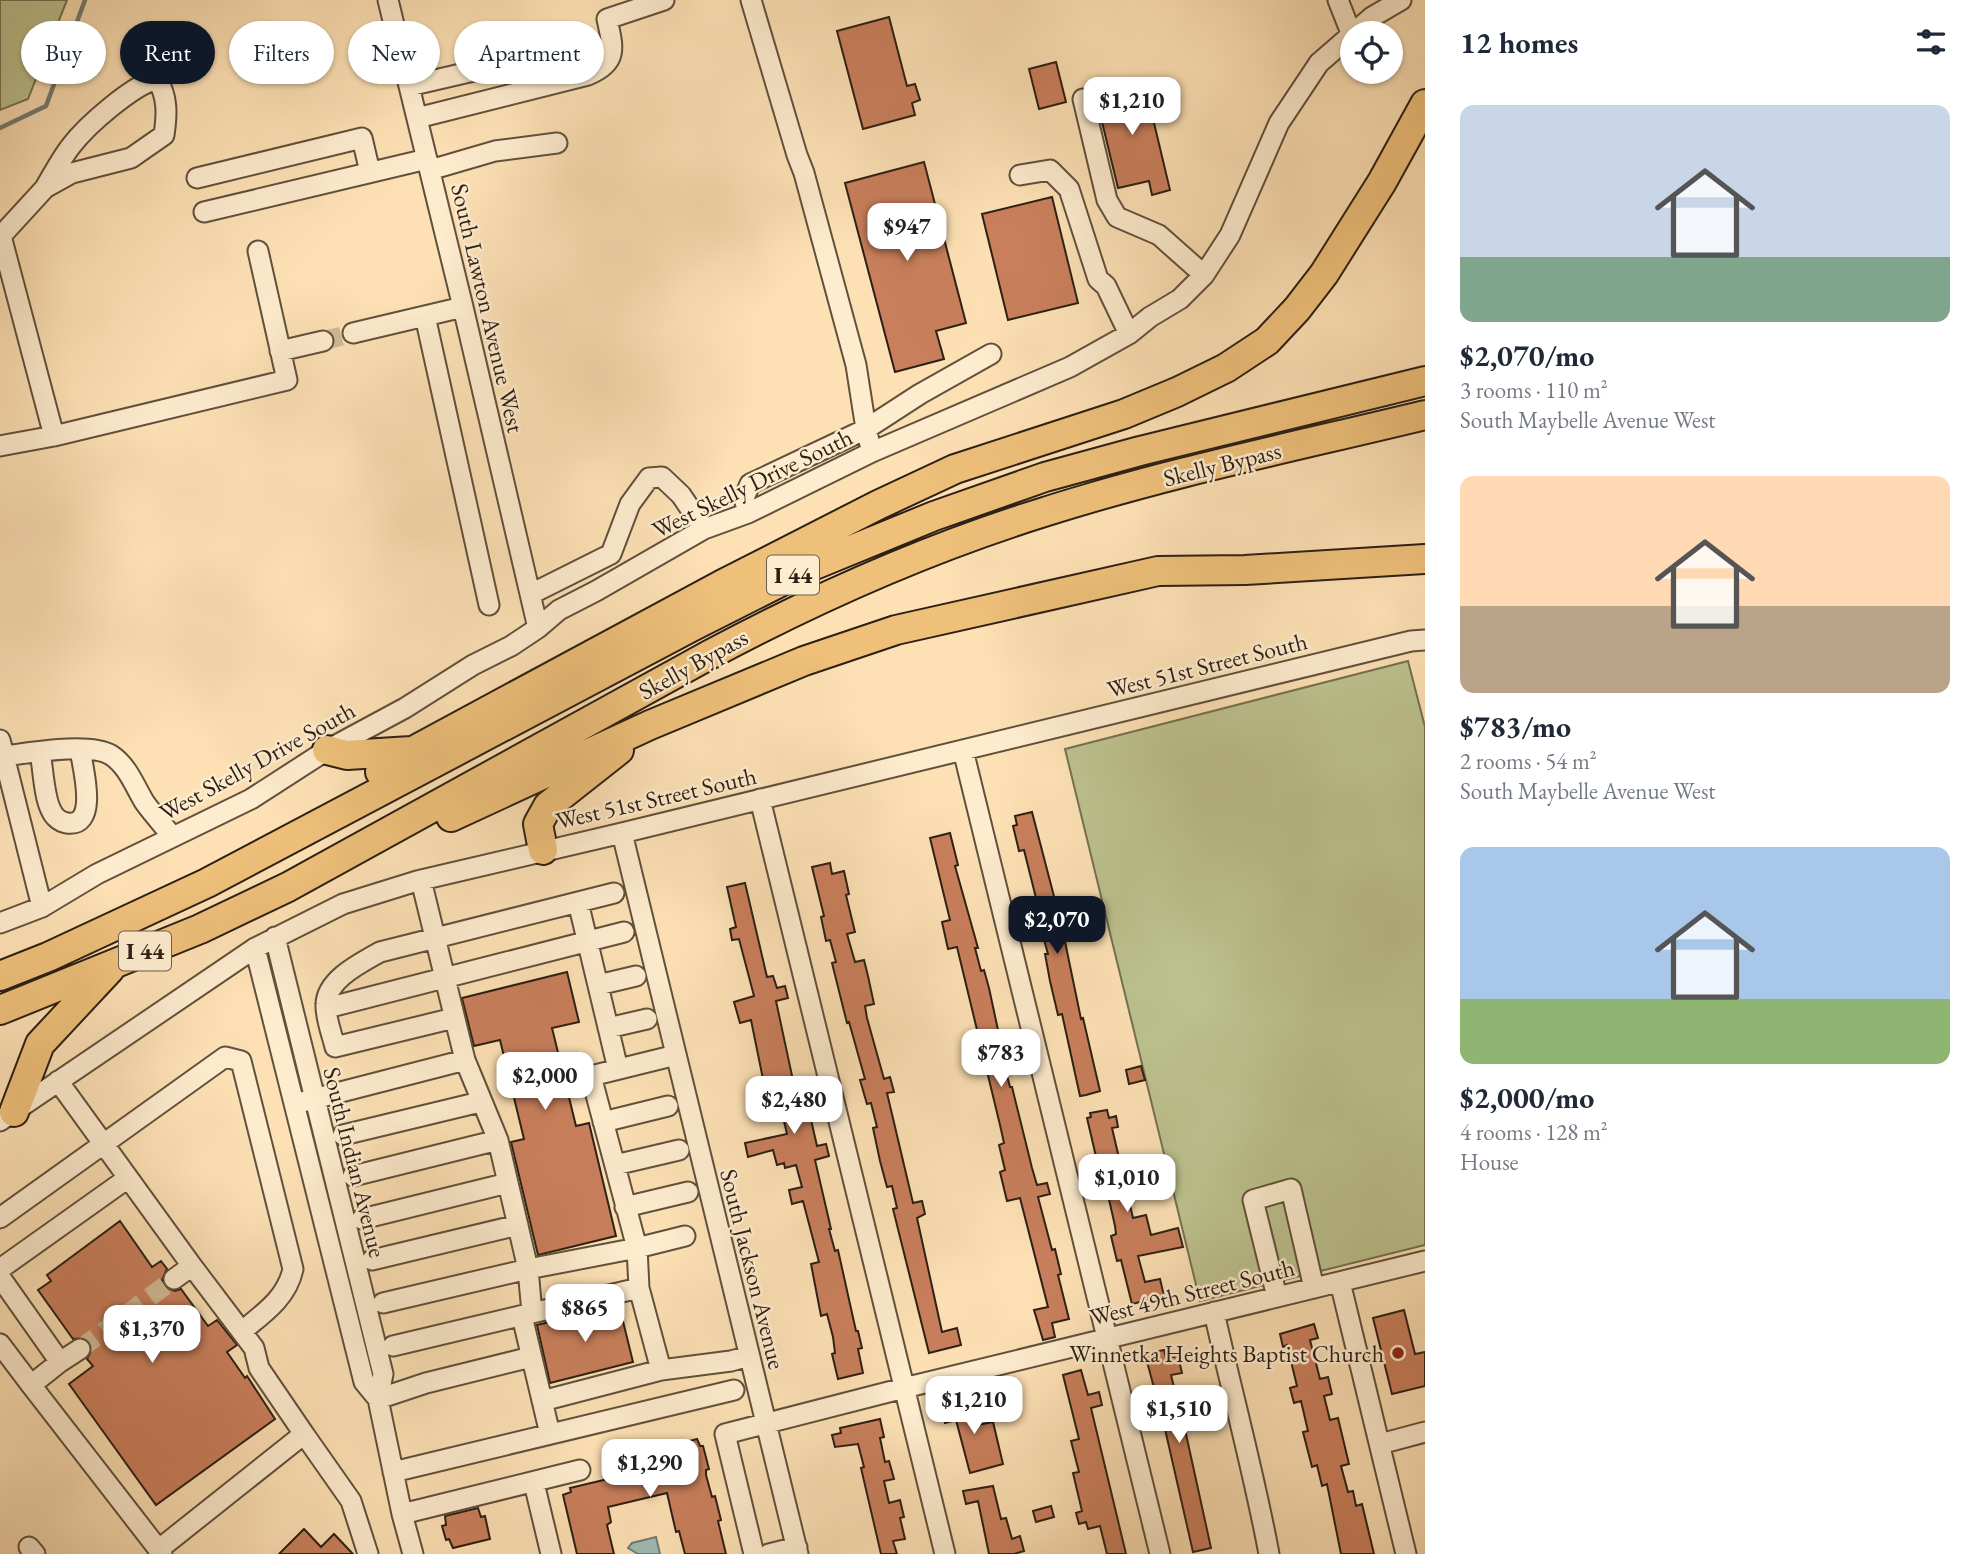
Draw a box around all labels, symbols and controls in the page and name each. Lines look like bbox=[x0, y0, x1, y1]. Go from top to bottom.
chip: Buy bbox=[21, 21, 106, 84]
chip: Rent bbox=[120, 21, 215, 84]
chip: Filters bbox=[229, 21, 334, 84]
chip: New bbox=[348, 21, 440, 84]
chip: Apartment bbox=[454, 21, 604, 84]
map controls bbox=[1340, 21, 1403, 84]
button: locate bbox=[1340, 21, 1403, 84]
text: 12 homes bbox=[1460, 23, 1578, 62]
icon: filters bbox=[1912, 23, 1950, 61]
pin: $1,210 bbox=[1075, 78, 1189, 137]
text: $1,210 bbox=[1100, 85, 1164, 115]
icon: home bbox=[1642, 150, 1768, 276]
street label: South Lawton Avenue West bbox=[444, 180, 532, 436]
pin: $947 bbox=[866, 204, 948, 263]
text: $947 bbox=[883, 211, 931, 241]
text: $2,070/mo bbox=[1460, 336, 1594, 375]
text: 3 rooms · 110 m² bbox=[1460, 375, 1608, 405]
text: South Maybelle Avenue West bbox=[1460, 405, 1716, 435]
street label: West Skelly Drive South bbox=[647, 421, 857, 545]
street label: Skelly Bypass bbox=[1160, 434, 1284, 494]
icon: home bbox=[1642, 521, 1768, 647]
road number: I 44 bbox=[767, 555, 819, 594]
street label: Skelly Bypass bbox=[633, 621, 753, 707]
street label: West 51st Street South bbox=[1104, 625, 1310, 705]
street label: West Skelly Drive South bbox=[154, 694, 360, 828]
text: $783/mo bbox=[1460, 707, 1571, 746]
text: 2 rooms · 54 m² bbox=[1460, 746, 1597, 776]
street label: West 51st Street South bbox=[553, 760, 759, 836]
text: South Maybelle Avenue West bbox=[1460, 776, 1716, 806]
icon: home bbox=[1642, 892, 1768, 1018]
pin: $2,070 bbox=[1000, 897, 1114, 956]
text: $2,070 bbox=[1025, 904, 1089, 934]
road number: I 44 bbox=[119, 932, 171, 970]
pin: $783 bbox=[960, 1030, 1042, 1089]
text: $783 bbox=[977, 1037, 1025, 1067]
pin: $2,000 bbox=[488, 1052, 602, 1112]
text: $2,000 bbox=[513, 1060, 577, 1090]
street label: South Indian Avenue bbox=[316, 1064, 394, 1260]
pin: $2,480 bbox=[737, 1076, 851, 1136]
text: $2,000/mo bbox=[1460, 1078, 1594, 1117]
text: $2,480 bbox=[762, 1084, 826, 1114]
text: 4 rooms · 128 m² bbox=[1460, 1117, 1608, 1147]
text: House bbox=[1460, 1147, 1519, 1177]
pin: $1,010 bbox=[1070, 1154, 1184, 1214]
text: $1,010 bbox=[1095, 1162, 1159, 1192]
street label: South Jackson Avenue bbox=[713, 1166, 793, 1372]
street label: West 49th Street South bbox=[1086, 1252, 1298, 1332]
pin: $865 bbox=[544, 1284, 626, 1344]
text: $865 bbox=[561, 1292, 609, 1322]
pin: $1,370 bbox=[95, 1306, 209, 1365]
text: $1,370 bbox=[120, 1313, 184, 1343]
place label: Winnetka Heights Baptist Church bbox=[1069, 1338, 1384, 1369]
marker: Winnetka Heights Baptist Church bbox=[1390, 1345, 1406, 1361]
pin: $1,210 bbox=[917, 1376, 1031, 1436]
text: $1,210 bbox=[942, 1384, 1006, 1414]
pin: $1,510 bbox=[1122, 1386, 1236, 1445]
text: $1,510 bbox=[1147, 1393, 1211, 1423]
pin: $1,290 bbox=[593, 1440, 707, 1499]
text: $1,290 bbox=[618, 1447, 682, 1477]

